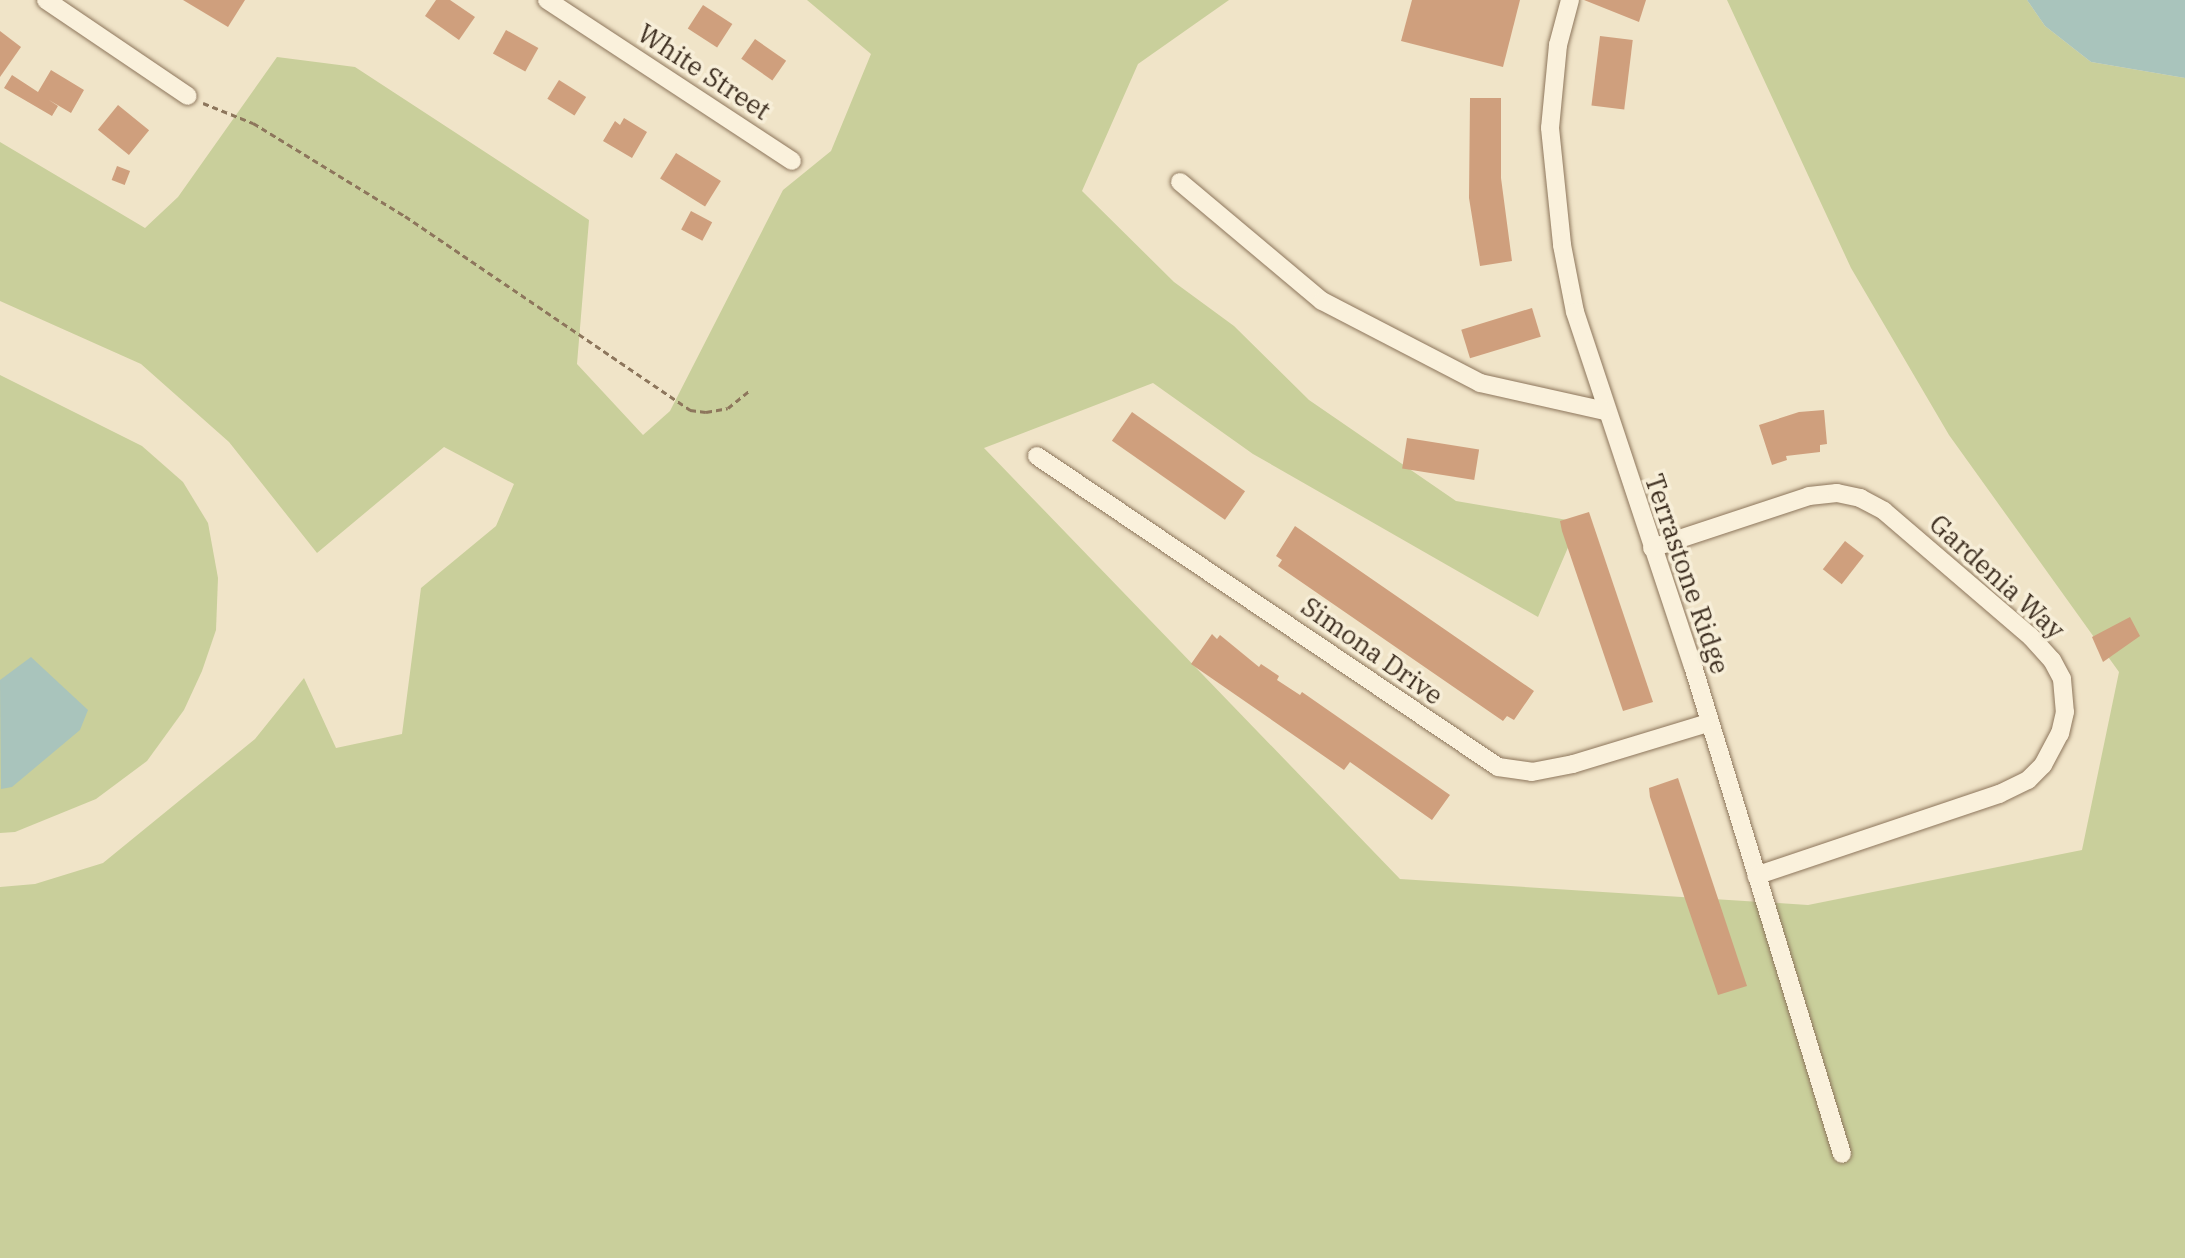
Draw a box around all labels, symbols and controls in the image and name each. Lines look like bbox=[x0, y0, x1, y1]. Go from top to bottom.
street label: White Street bbox=[632, 18, 776, 126]
street label: Terrastone Ridge bbox=[1638, 470, 1736, 678]
street label: Gardenia Way bbox=[1923, 508, 2071, 646]
street label: Simona Drive bbox=[1295, 591, 1449, 711]

